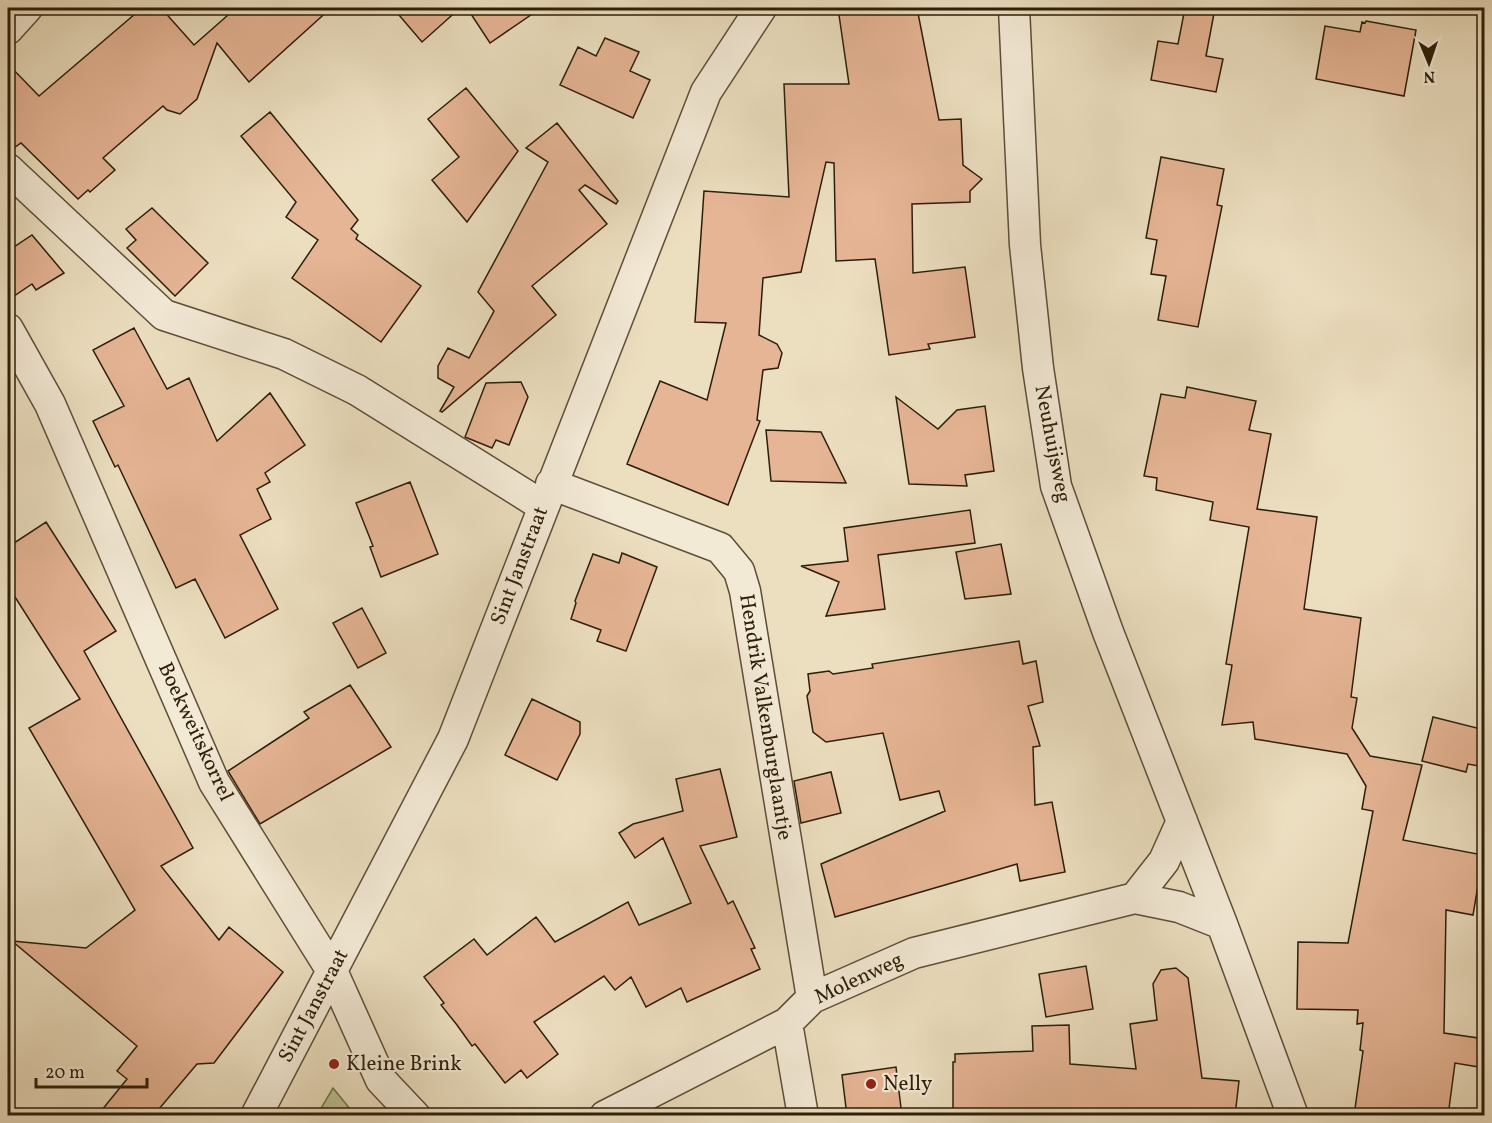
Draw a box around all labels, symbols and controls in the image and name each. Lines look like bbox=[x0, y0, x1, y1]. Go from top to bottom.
north arrow bbox=[1399, 33, 1459, 93]
text: N bbox=[1423, 65, 1436, 87]
street label: Neuhuijsweg bbox=[1026, 383, 1078, 505]
street label: Sint Janstraat bbox=[484, 502, 556, 630]
street label: Hendrik Valkenburglaantje bbox=[731, 592, 799, 842]
street label: Boekweitskorrel bbox=[150, 658, 240, 806]
street label: Sint Janstraat bbox=[272, 944, 356, 1068]
street label: Molenweg bbox=[810, 946, 908, 1012]
place label: Kleine Brink bbox=[346, 1050, 462, 1079]
scale bar bbox=[36, 1051, 147, 1089]
marker: Kleine Brink bbox=[327, 1057, 341, 1071]
text: 20 m bbox=[45, 1061, 85, 1086]
place label: Nelly bbox=[883, 1070, 933, 1099]
marker: Nelly bbox=[864, 1077, 878, 1091]

